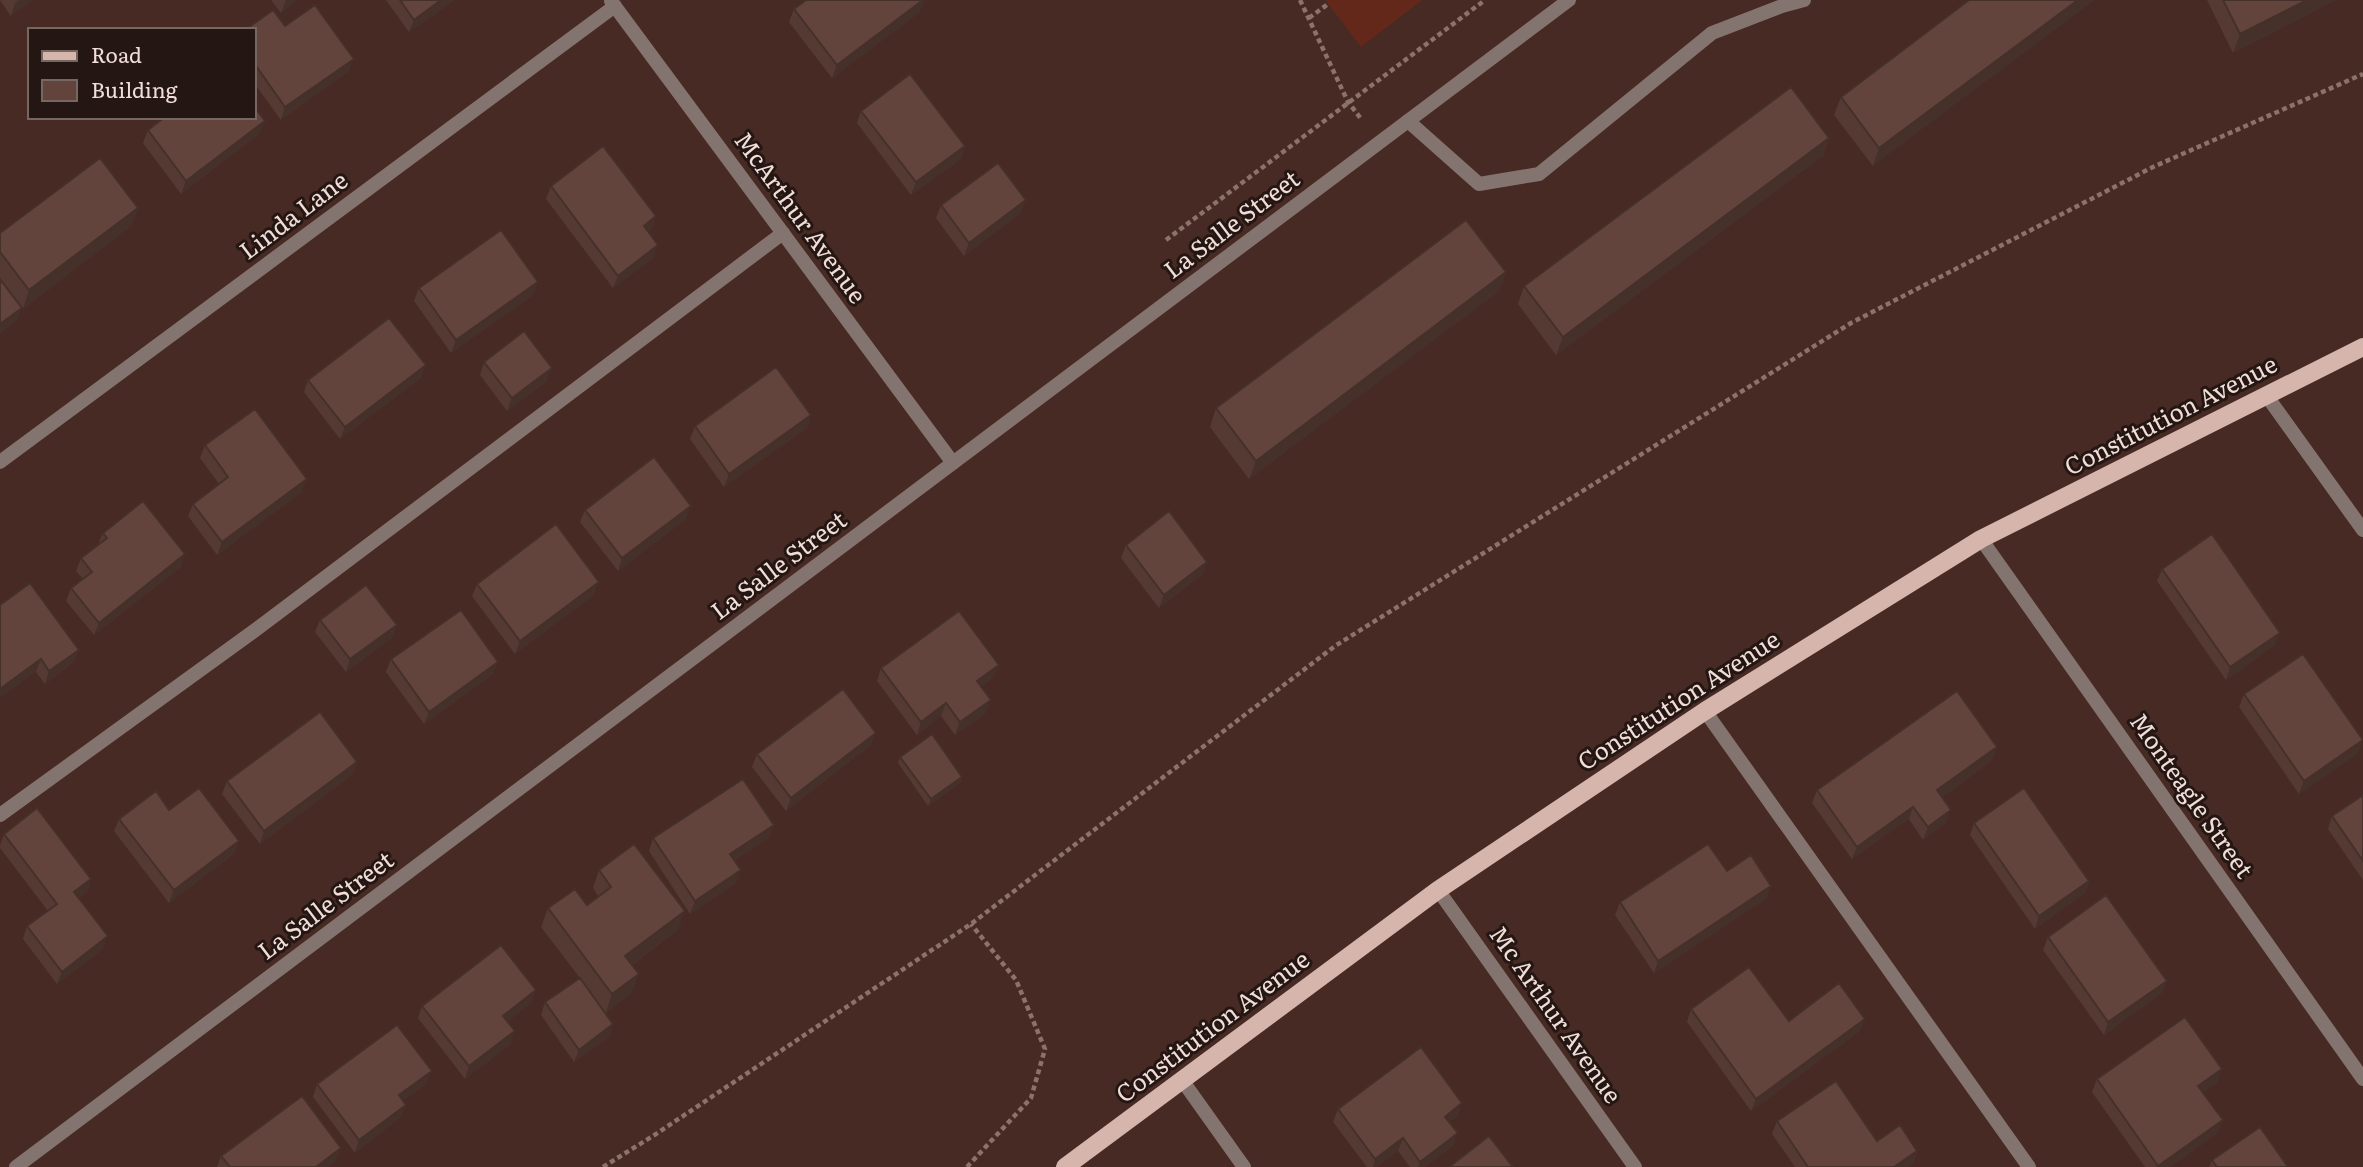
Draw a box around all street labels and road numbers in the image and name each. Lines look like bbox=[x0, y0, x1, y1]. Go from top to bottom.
street label: McArthur Avenue bbox=[728, 123, 876, 310]
street label: La Salle Street bbox=[1155, 160, 1306, 286]
street label: Linda Lane bbox=[231, 162, 354, 266]
street label: Constitution Avenue bbox=[2058, 345, 2282, 483]
street label: La Salle Street bbox=[702, 501, 853, 627]
street label: Constitution Avenue bbox=[1570, 620, 1785, 777]
street label: Monteagle Street bbox=[2123, 705, 2263, 884]
street label: La Salle Street bbox=[249, 841, 400, 967]
street label: Mc Arthur Avenue bbox=[1483, 918, 1631, 1109]
street label: Constitution Avenue bbox=[1107, 941, 1316, 1109]

